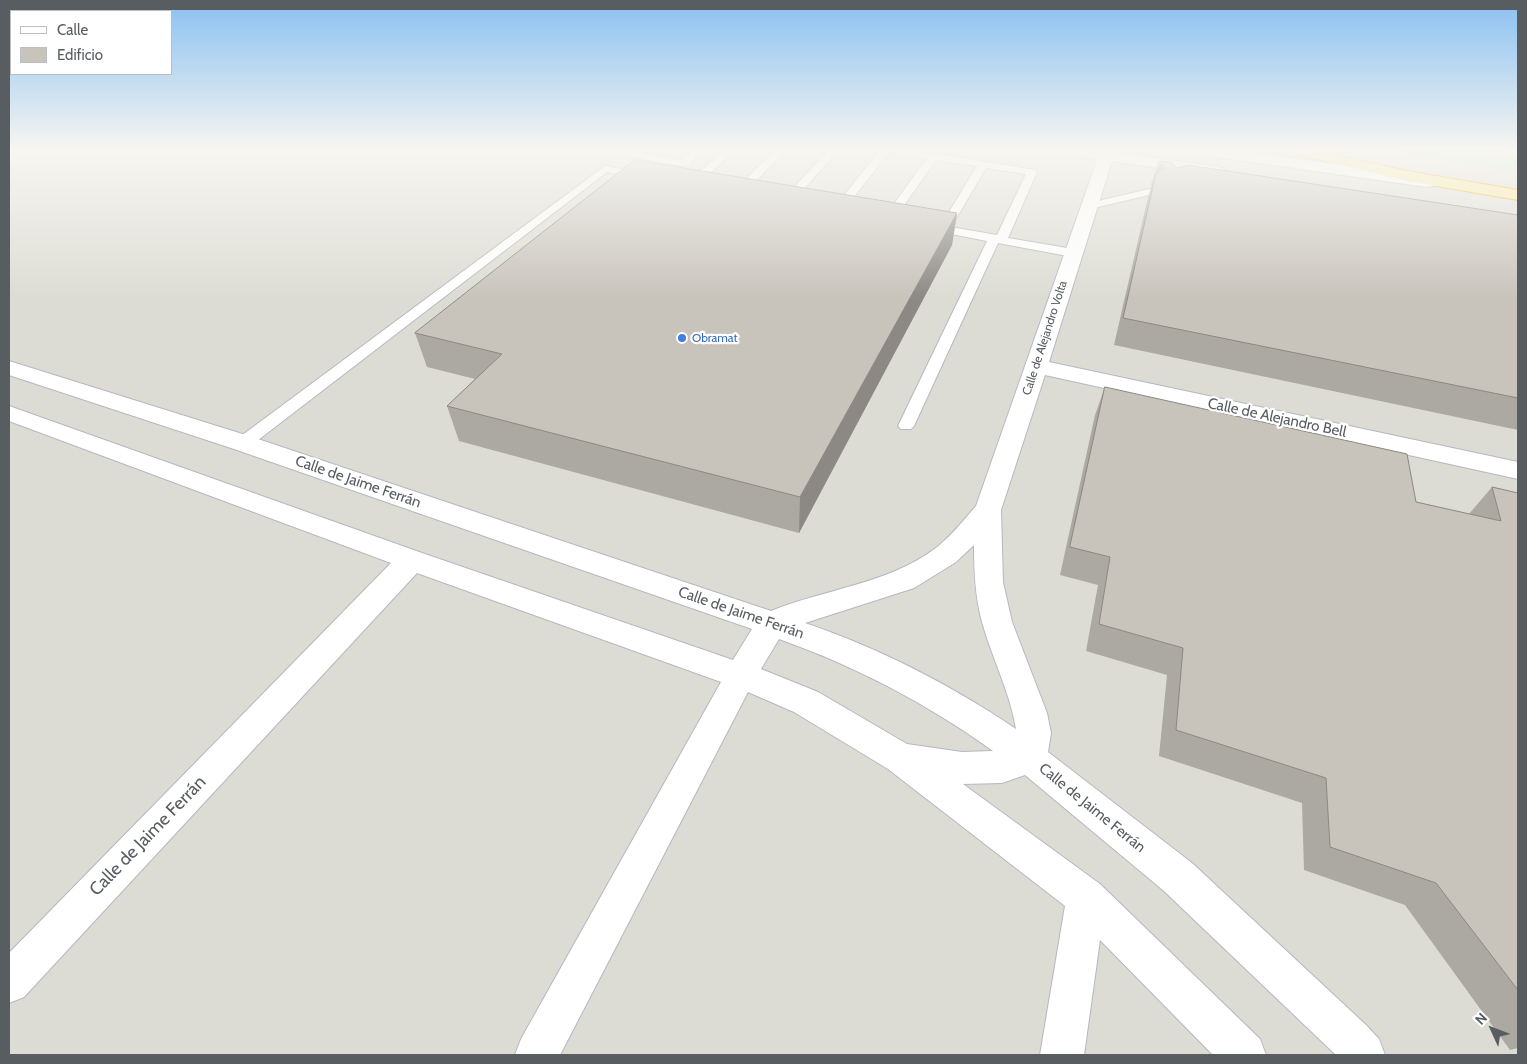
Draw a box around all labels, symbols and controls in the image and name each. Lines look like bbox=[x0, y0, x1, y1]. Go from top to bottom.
legend bbox=[10, 10, 172, 75]
text: Calle bbox=[57, 21, 88, 39]
text: Edificio bbox=[57, 46, 103, 64]
street label: Calle de Alejandro Volta bbox=[1020, 279, 1070, 397]
place label: Obramat bbox=[692, 331, 738, 345]
marker: Obramat bbox=[676, 332, 688, 344]
street label: Calle de Alejandro Bell bbox=[1206, 395, 1348, 441]
street label: Calle de Jaime Ferrán bbox=[293, 452, 423, 512]
street label: Calle de Jaime Ferrán bbox=[676, 583, 806, 643]
street label: Calle de Jaime Ferrán bbox=[1035, 759, 1149, 857]
street label: Calle de Jaime Ferrán bbox=[85, 772, 211, 900]
north arrow bbox=[1467, 1004, 1517, 1054]
text: N bbox=[1471, 1009, 1491, 1029]

